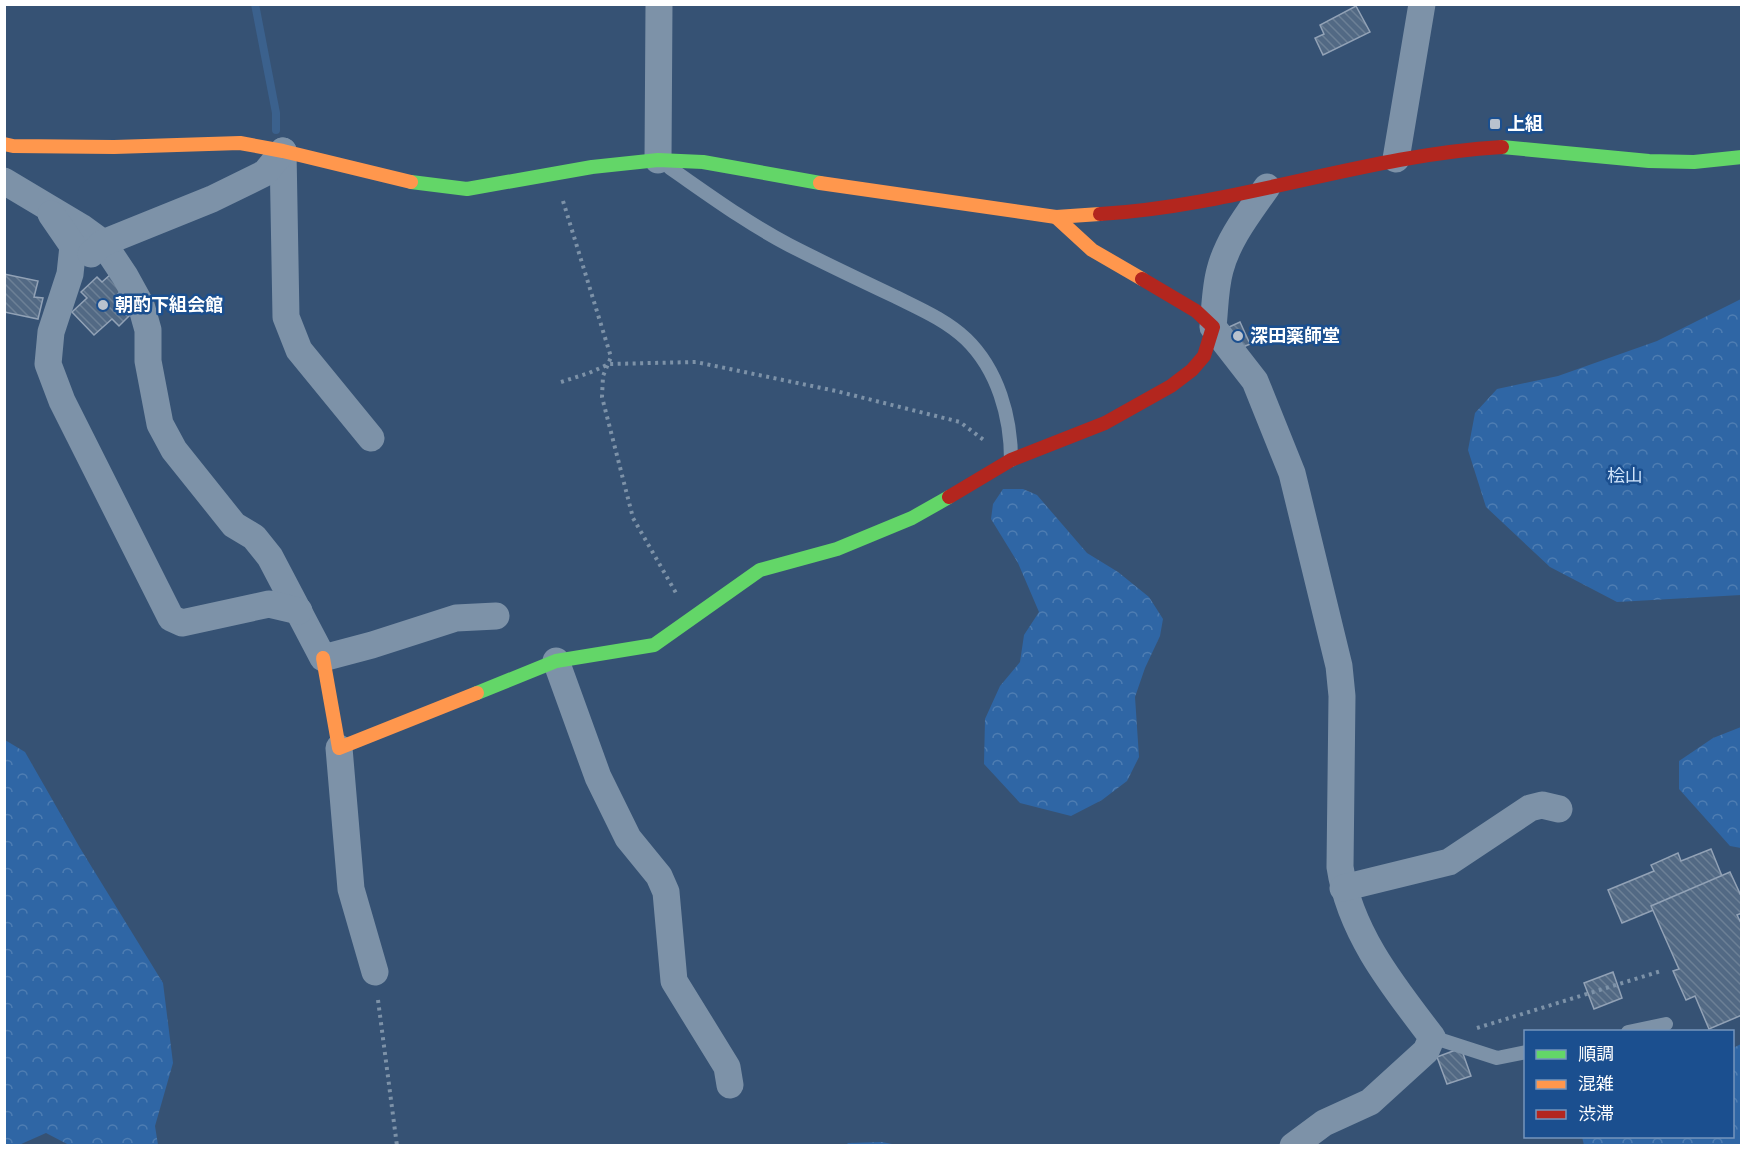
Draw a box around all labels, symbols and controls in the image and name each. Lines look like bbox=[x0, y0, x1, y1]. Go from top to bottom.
place label: 上組 bbox=[1507, 113, 1543, 135]
marker: 上組 bbox=[1488, 117, 1502, 131]
place label: 朝酌下組会館 bbox=[115, 294, 223, 316]
marker: 朝酌下組会館 bbox=[96, 298, 110, 312]
place label: 深田薬師堂 bbox=[1250, 325, 1340, 347]
marker: 深田薬師堂 bbox=[1231, 329, 1245, 343]
park label: 桧山 bbox=[1607, 465, 1643, 487]
legend bbox=[1524, 1030, 1734, 1138]
text: 順調 bbox=[1578, 1043, 1614, 1065]
text: 混雑 bbox=[1578, 1073, 1614, 1095]
text: 渋滞 bbox=[1578, 1103, 1614, 1125]

